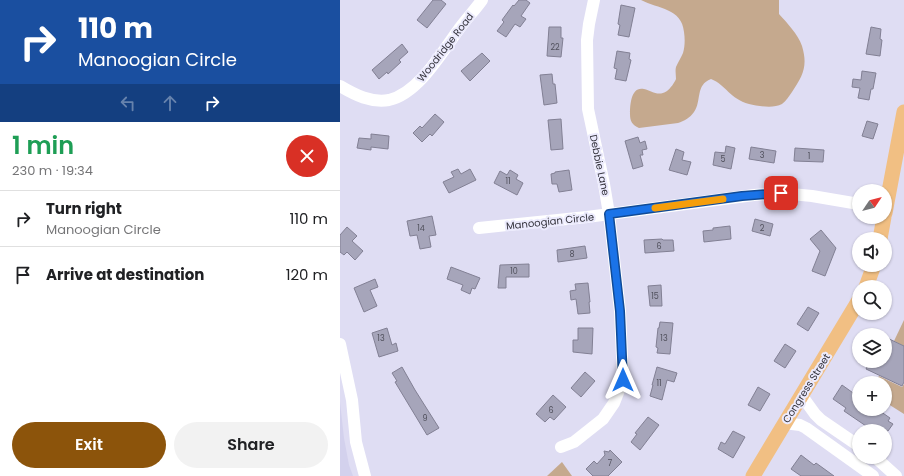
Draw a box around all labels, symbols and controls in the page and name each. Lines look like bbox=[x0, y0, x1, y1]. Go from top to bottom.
text: 110 m bbox=[78, 9, 153, 48]
street label: Woodridge Road bbox=[414, 10, 477, 85]
icon: right bbox=[12, 16, 64, 68]
house number: 22 bbox=[550, 42, 560, 53]
text: Manoogian Circle bbox=[78, 47, 237, 72]
icon: left bbox=[117, 92, 139, 114]
icon: ahead bbox=[159, 92, 181, 114]
icon: right bbox=[201, 92, 223, 114]
text: 1 min bbox=[12, 129, 74, 162]
street label: Debbie Lane bbox=[586, 133, 613, 197]
button: close bbox=[286, 135, 328, 177]
house number: 3 bbox=[760, 150, 765, 161]
house number: 1 bbox=[808, 151, 810, 162]
house number: 5 bbox=[720, 154, 726, 165]
text: 230 m · 19:34 bbox=[12, 161, 93, 180]
house number: 11 bbox=[505, 176, 511, 187]
pin bbox=[764, 176, 798, 210]
icon: arrive bbox=[770, 182, 792, 204]
north arrow bbox=[852, 184, 892, 224]
map controls bbox=[852, 184, 892, 464]
text: Turn right bbox=[46, 198, 122, 219]
icon: right bbox=[12, 208, 34, 230]
text: 110 m bbox=[290, 208, 328, 229]
street label: Manoogian Circle bbox=[505, 209, 595, 234]
text: Manoogian Circle bbox=[46, 220, 161, 239]
house number: 14 bbox=[417, 223, 425, 234]
house number: 2 bbox=[760, 223, 765, 234]
button: sound bbox=[852, 232, 892, 272]
house number: 6 bbox=[656, 241, 662, 252]
house number: 8 bbox=[569, 249, 575, 260]
icon: arrive bbox=[12, 264, 34, 286]
text: Arrive at destination bbox=[46, 264, 204, 285]
text: 120 m bbox=[286, 264, 328, 285]
house number: 10 bbox=[510, 266, 518, 277]
button: search bbox=[852, 280, 892, 320]
house number: 15 bbox=[651, 291, 659, 302]
button: layers bbox=[852, 328, 892, 368]
house number: 13 bbox=[377, 333, 385, 344]
house number: 13 bbox=[660, 333, 668, 344]
street label: Congress Street bbox=[779, 350, 834, 426]
position arrow bbox=[602, 359, 644, 401]
button: + bbox=[852, 376, 892, 416]
house number: 11 bbox=[656, 378, 662, 389]
house number: 6 bbox=[548, 405, 554, 416]
house number: 9 bbox=[422, 413, 428, 424]
button: Exit bbox=[12, 422, 166, 468]
button: Share bbox=[174, 422, 328, 468]
button: − bbox=[852, 424, 892, 464]
house number: 7 bbox=[608, 458, 613, 469]

